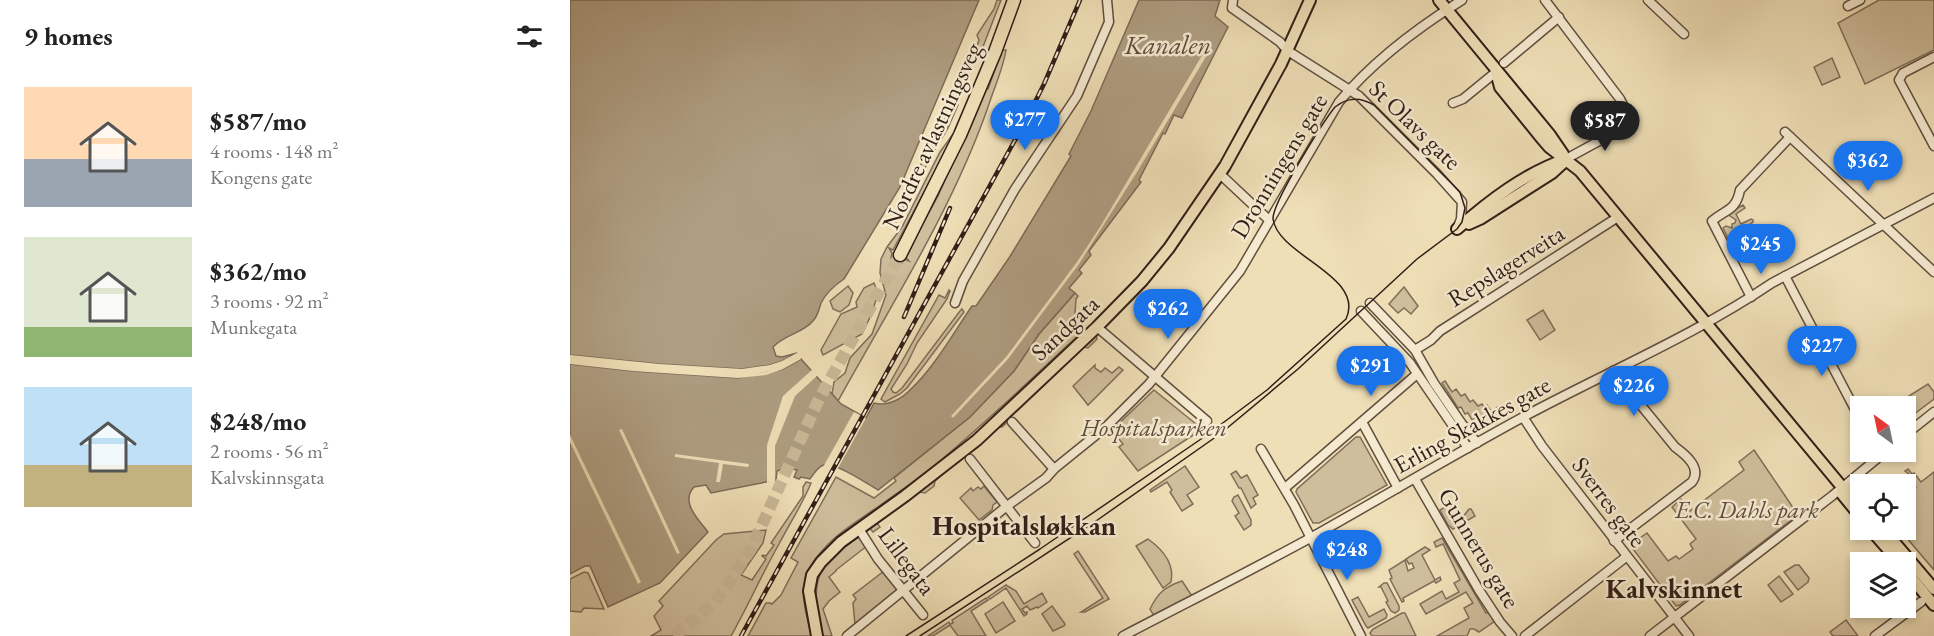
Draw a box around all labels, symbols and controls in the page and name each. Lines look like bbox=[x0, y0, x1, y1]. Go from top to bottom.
text: 9 homes bbox=[24, 19, 113, 53]
icon: filters bbox=[513, 20, 546, 53]
water label: Kanalen bbox=[1124, 28, 1211, 62]
street label: Nordre avlastningsveg bbox=[875, 37, 989, 234]
street label: St Olavs gate bbox=[1363, 73, 1468, 176]
street label: Dronningens gate bbox=[1223, 88, 1334, 244]
pin: $277 bbox=[989, 100, 1061, 151]
pin: $587 bbox=[1569, 101, 1641, 152]
text: $587/mo bbox=[210, 104, 306, 138]
text: $277 bbox=[1005, 106, 1045, 132]
text: $587 bbox=[1585, 107, 1625, 133]
icon: home bbox=[72, 111, 144, 183]
text: 4 rooms · 148 m² bbox=[210, 138, 338, 164]
pin: $362 bbox=[1832, 141, 1904, 192]
text: $362 bbox=[1848, 147, 1888, 173]
text: Kongens gate bbox=[210, 164, 312, 190]
street label: Repslagerveita bbox=[1442, 217, 1570, 314]
pin: $245 bbox=[1725, 224, 1797, 275]
text: $245 bbox=[1741, 230, 1781, 256]
text: $362/mo bbox=[210, 254, 306, 288]
icon: home bbox=[72, 261, 144, 333]
text: 3 rooms · 92 m² bbox=[210, 288, 329, 314]
street label: Sandgata bbox=[1024, 288, 1106, 367]
pin: $262 bbox=[1132, 289, 1204, 340]
text: $262 bbox=[1148, 295, 1188, 321]
text: Munkegata bbox=[210, 314, 297, 340]
pin: $227 bbox=[1786, 326, 1858, 377]
text: $227 bbox=[1802, 332, 1842, 358]
pin: $291 bbox=[1335, 346, 1407, 397]
text: $291 bbox=[1351, 352, 1391, 378]
pin: $226 bbox=[1598, 366, 1670, 417]
street label: Erling Skakkes gate bbox=[1388, 369, 1556, 480]
text: $226 bbox=[1614, 372, 1654, 398]
north arrow bbox=[1850, 396, 1916, 462]
map controls bbox=[1850, 396, 1916, 618]
text: $248/mo bbox=[210, 404, 306, 438]
icon: home bbox=[72, 411, 144, 483]
park label: Hospitalsparken bbox=[1080, 412, 1227, 443]
text: 2 rooms · 56 m² bbox=[210, 438, 329, 464]
street label: Sverres gate bbox=[1565, 450, 1653, 553]
text: Kalvskinnsgata bbox=[210, 464, 324, 490]
button: locate bbox=[1850, 474, 1916, 540]
street label: Gunnerus gate bbox=[1431, 482, 1527, 614]
park label: E.C. Dahls park bbox=[1674, 494, 1819, 525]
district label: Hospitalsløkkan bbox=[932, 508, 1116, 543]
street label: Lillegata bbox=[872, 520, 943, 601]
pin: $248 bbox=[1311, 530, 1383, 581]
text: $248 bbox=[1327, 536, 1367, 562]
button: layers bbox=[1850, 552, 1916, 618]
district label: Kalvskinnet bbox=[1606, 571, 1742, 606]

